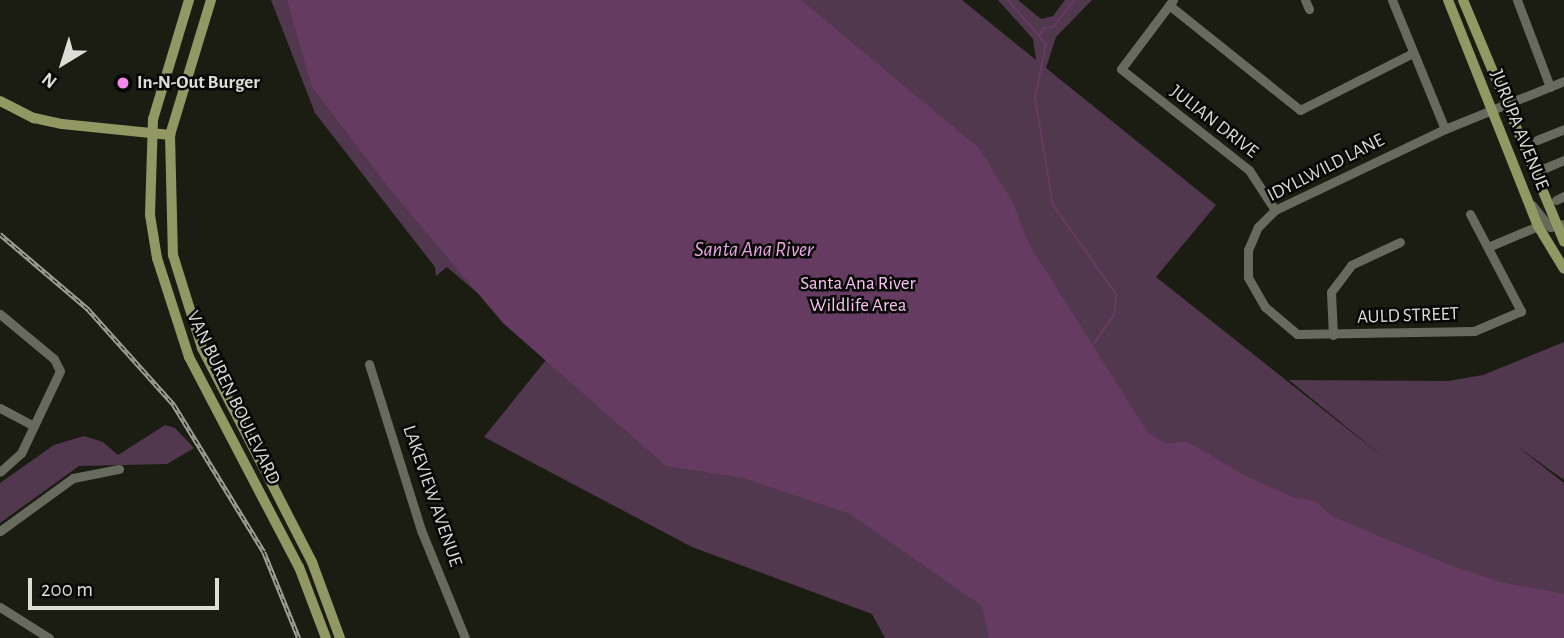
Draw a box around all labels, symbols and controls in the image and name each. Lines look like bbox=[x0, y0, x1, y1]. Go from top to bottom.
north arrow bbox=[28, 28, 98, 98]
street label: JURUPA AVENUE bbox=[1485, 67, 1553, 193]
text: N bbox=[39, 68, 61, 91]
place label: In-N-Out Burger bbox=[137, 72, 260, 94]
marker: In-N-Out Burger bbox=[115, 75, 131, 91]
street label: JULIAN DRIVE bbox=[1165, 81, 1263, 163]
street label: IDYLLWILD LANE bbox=[1264, 129, 1388, 207]
water label: Santa Ana River bbox=[694, 237, 814, 263]
park label: Santa Ana River Wildlife Area bbox=[800, 273, 916, 317]
street label: AULD STREET bbox=[1357, 303, 1459, 329]
street label: VAN BUREN BOULEVARD bbox=[181, 307, 285, 489]
street label: LAKEVIEW AVENUE bbox=[397, 422, 467, 570]
scale bar bbox=[32, 564, 222, 608]
text: 200 m bbox=[41, 579, 93, 600]

